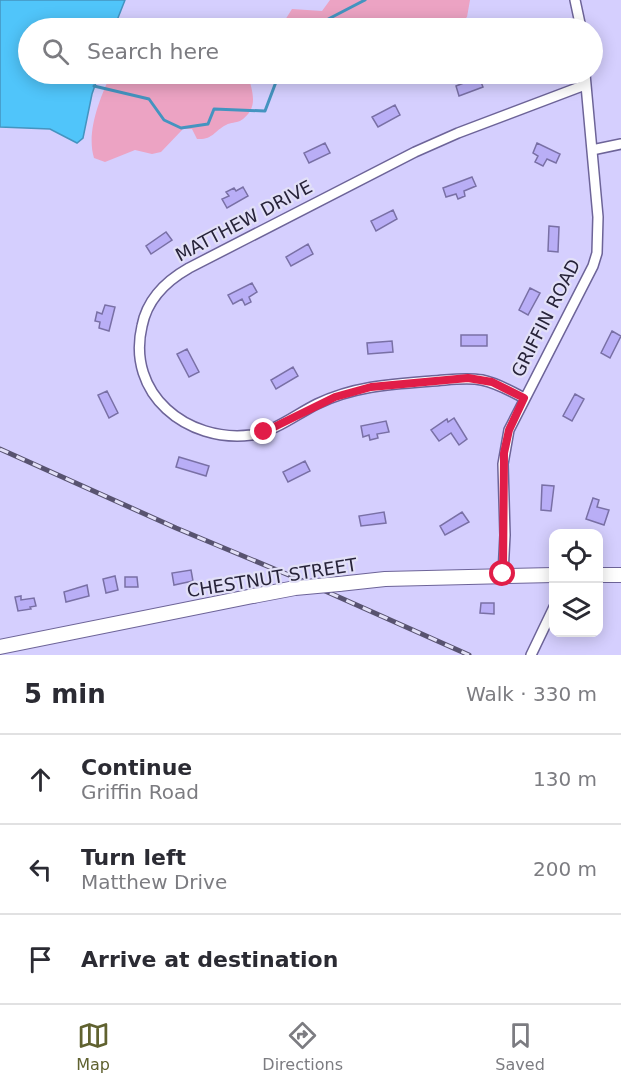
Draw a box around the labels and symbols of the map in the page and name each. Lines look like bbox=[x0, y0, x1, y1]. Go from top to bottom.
street label: MATTHEW DRIVE bbox=[172, 176, 316, 265]
street label: GRIFFIN ROAD bbox=[507, 255, 584, 380]
route end bbox=[250, 418, 276, 444]
street label: CHESTNUT STREET bbox=[185, 554, 359, 601]
route start bbox=[489, 560, 515, 586]

